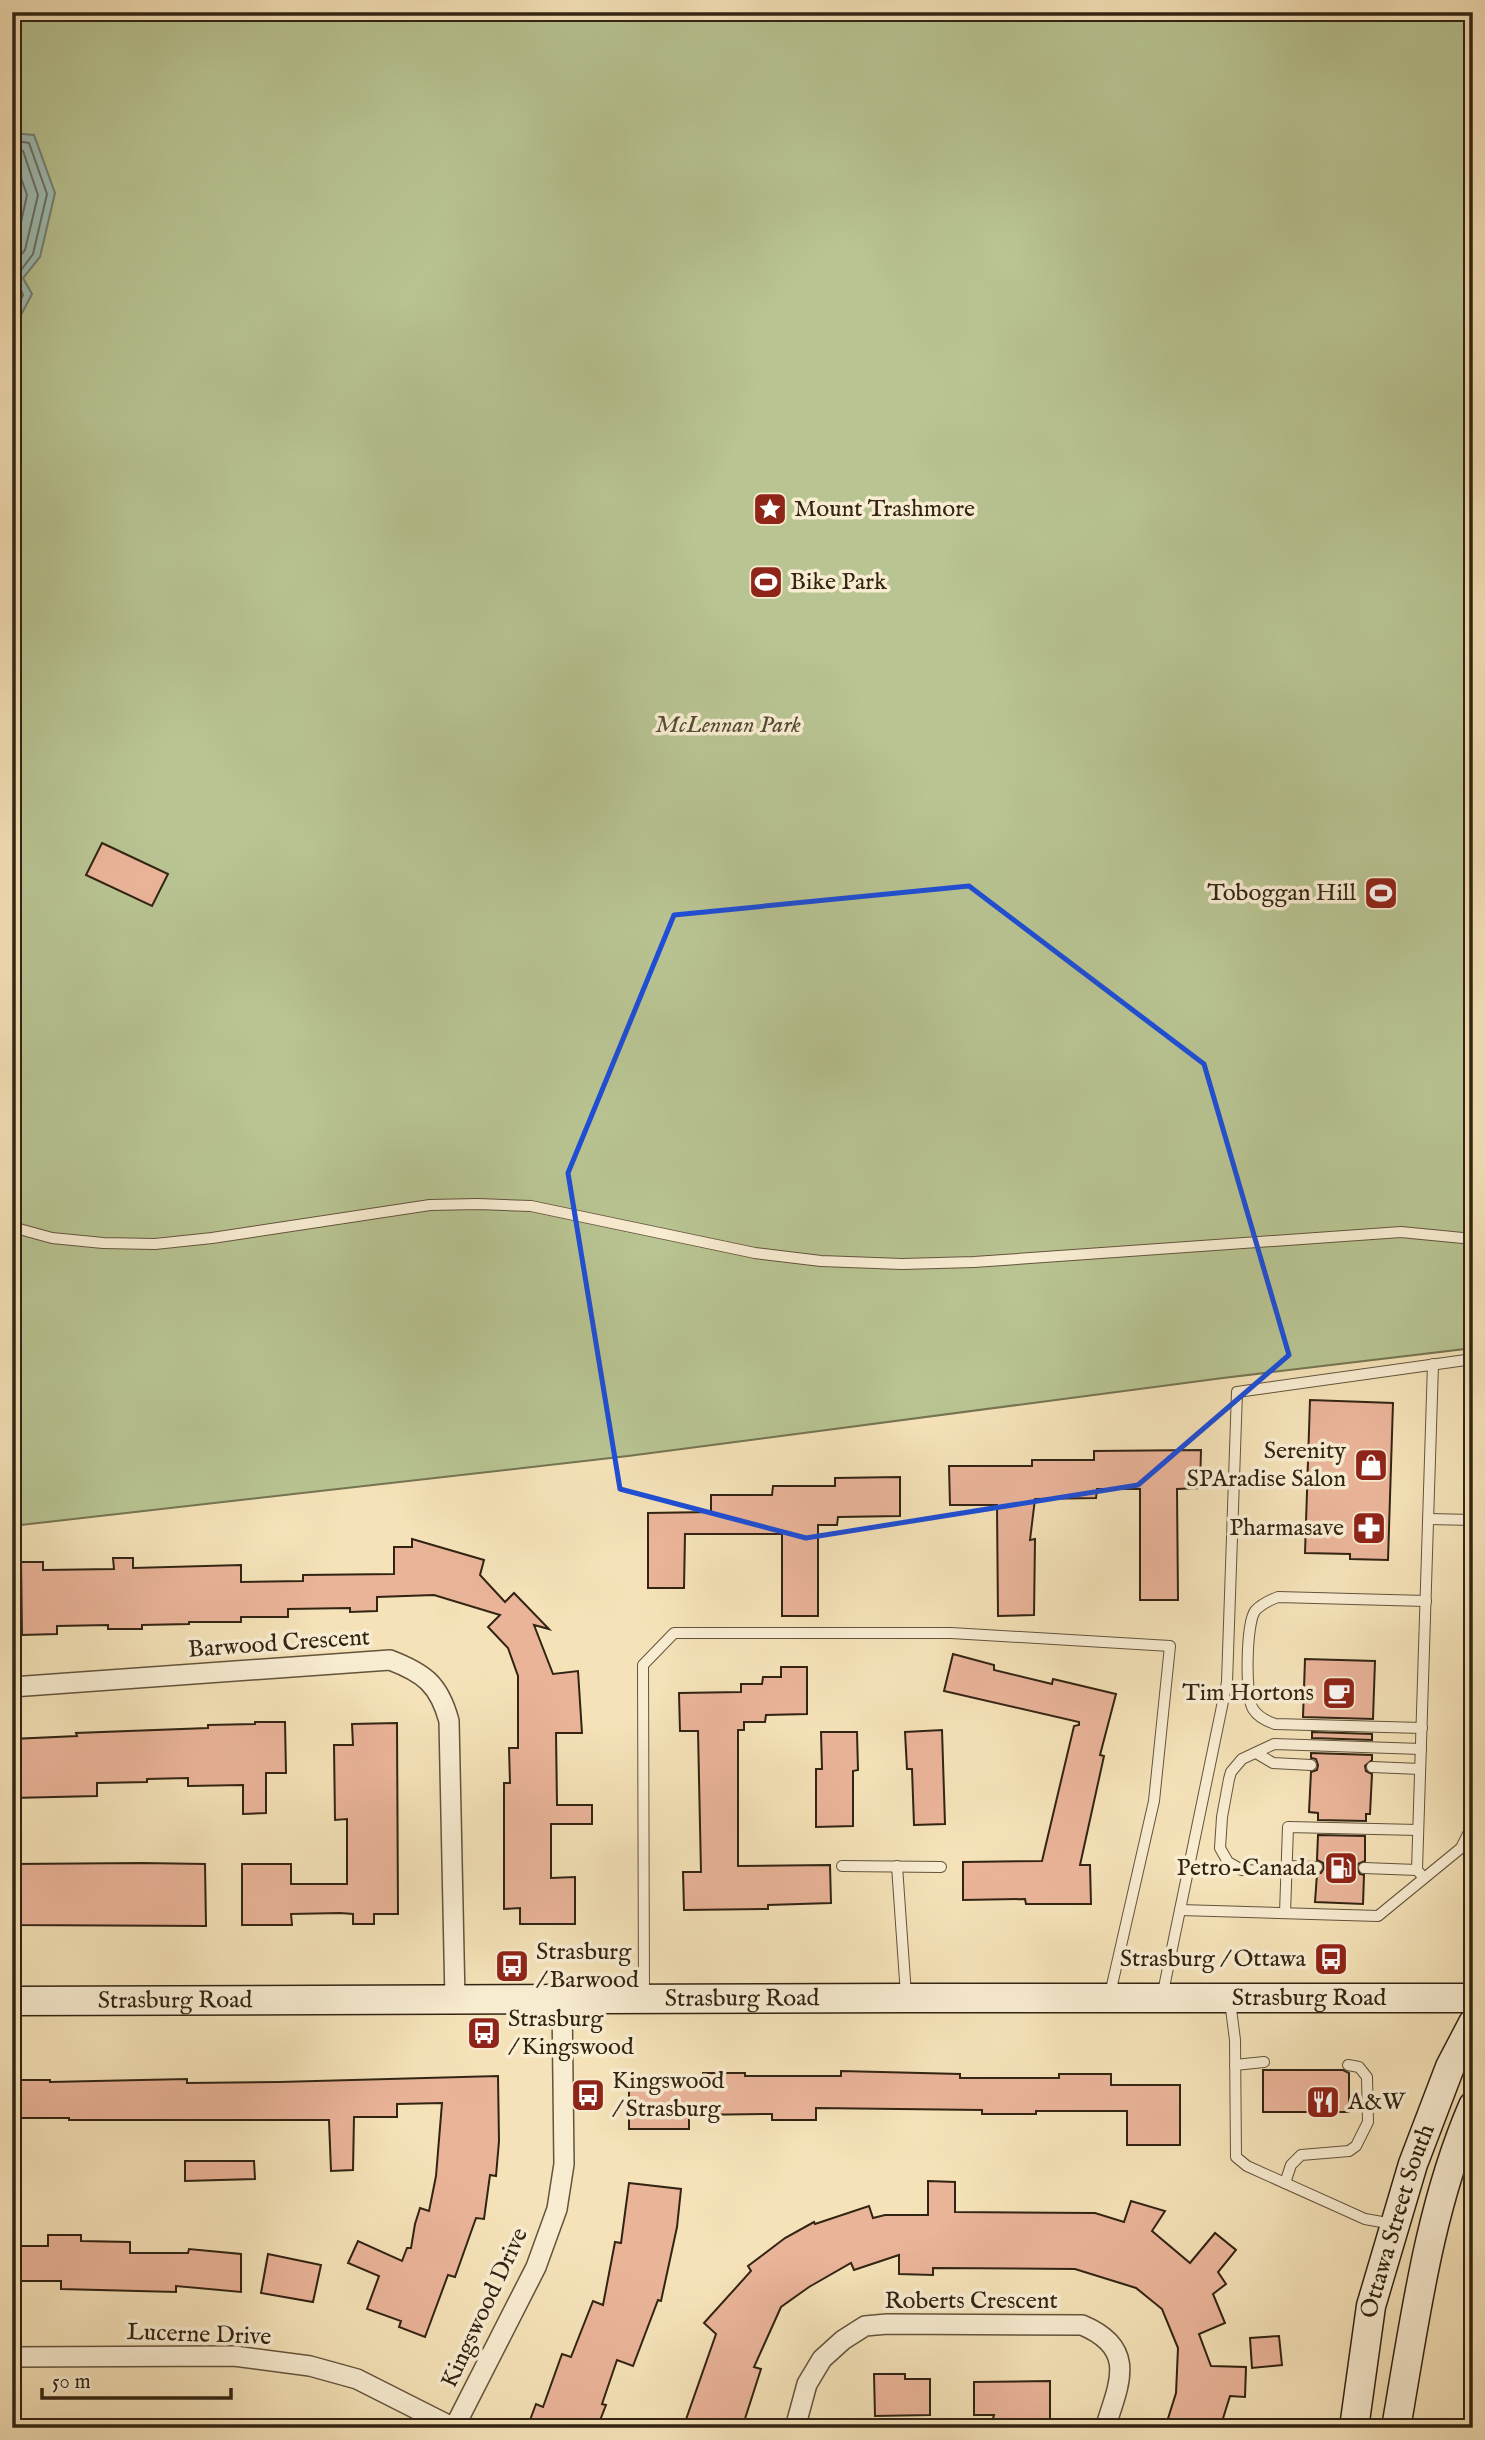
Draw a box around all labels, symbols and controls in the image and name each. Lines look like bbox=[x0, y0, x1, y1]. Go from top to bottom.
place icon: Mount Trashmore bbox=[751, 490, 789, 528]
place label: Mount Trashmore bbox=[794, 494, 975, 525]
sports icon: Bike Park bbox=[747, 563, 785, 601]
place label: Bike Park bbox=[790, 567, 887, 598]
park label: McLennan Park bbox=[655, 710, 801, 741]
sports icon: Toboggan Hill bbox=[1362, 874, 1400, 912]
place label: Toboggan Hill bbox=[1207, 878, 1356, 909]
place label: Serenity SPAradise Salon bbox=[1186, 1436, 1346, 1495]
shop icon: Serenity SPAradise Salon bbox=[1352, 1446, 1390, 1484]
pharmacy icon: Pharmasave bbox=[1350, 1509, 1388, 1547]
place label: Pharmasave bbox=[1229, 1513, 1344, 1544]
street label: Barwood Crescent bbox=[187, 1622, 371, 1666]
cafe icon: Tim Hortons bbox=[1320, 1674, 1358, 1712]
place label: Tim Hortons bbox=[1182, 1678, 1314, 1709]
fuel station icon: Petro-Canada bbox=[1322, 1849, 1360, 1887]
place label: Petro-Canada bbox=[1176, 1853, 1317, 1884]
place label: Strasburg / Barwood bbox=[536, 1937, 639, 1996]
bus stop icon: Strasburg / Ottawa bbox=[1312, 1940, 1350, 1978]
place label: Strasburg / Ottawa bbox=[1120, 1944, 1307, 1975]
bus stop icon: Strasburg / Barwood bbox=[493, 1947, 531, 1985]
street label: Strasburg Road bbox=[665, 1983, 820, 2014]
street label: Strasburg Road bbox=[1232, 1983, 1387, 2014]
street label: Strasburg Road bbox=[98, 1985, 253, 2016]
place label: Strasburg / Kingswood bbox=[508, 2004, 634, 2063]
bus stop icon: Strasburg / Kingswood bbox=[465, 2014, 503, 2052]
place label: Kingswood / Strasburg bbox=[612, 2066, 724, 2125]
bus stop icon: Kingswood / Strasburg bbox=[569, 2076, 607, 2114]
restaurant icon: A&W bbox=[1304, 2083, 1342, 2121]
place label: A&W bbox=[1347, 2087, 1406, 2118]
street label: Ottawa Street South bbox=[1354, 2120, 1442, 2320]
street label: Kingswood Drive bbox=[434, 2223, 536, 2393]
street label: Roberts Crescent bbox=[884, 2286, 1058, 2317]
street label: Lucerne Drive bbox=[126, 2317, 272, 2353]
scale bar bbox=[42, 2356, 231, 2400]
text: 50 m bbox=[52, 2369, 91, 2396]

